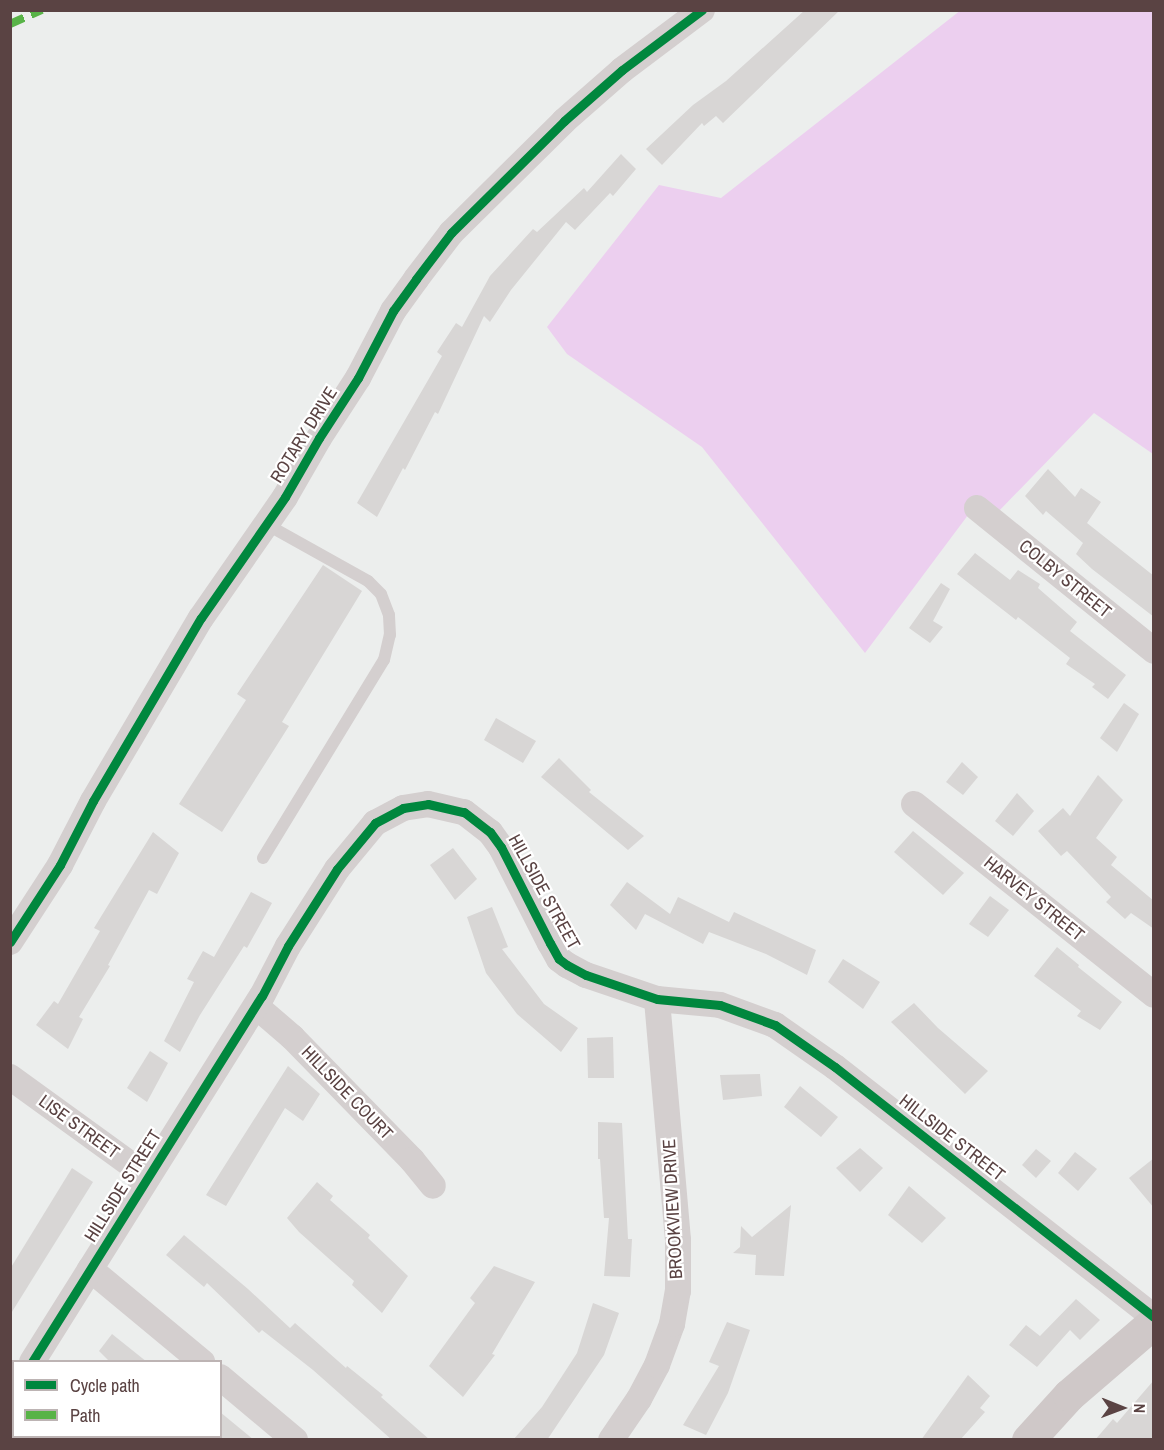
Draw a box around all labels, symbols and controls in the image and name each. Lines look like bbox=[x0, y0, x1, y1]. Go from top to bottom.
street label: ROTARY DRIVE bbox=[266, 383, 342, 487]
street label: COLBY STREET bbox=[1015, 535, 1115, 623]
street label: HILLSIDE STREET bbox=[504, 831, 584, 953]
street label: HARVEY STREET bbox=[979, 852, 1089, 946]
street label: HILLSIDE COURT bbox=[297, 1042, 397, 1144]
street label: HILLSIDE STREET bbox=[895, 1090, 1009, 1186]
street label: LISE STREET bbox=[34, 1091, 124, 1163]
street label: HILLSIDE STREET bbox=[80, 1126, 166, 1246]
street label: BROOKVIEW DRIVE bbox=[659, 1138, 687, 1280]
legend bbox=[12, 1360, 222, 1438]
text: Cycle path bbox=[70, 1373, 140, 1398]
north arrow bbox=[1092, 1378, 1152, 1438]
text: Path bbox=[70, 1403, 100, 1428]
text: N bbox=[1129, 1403, 1151, 1413]

